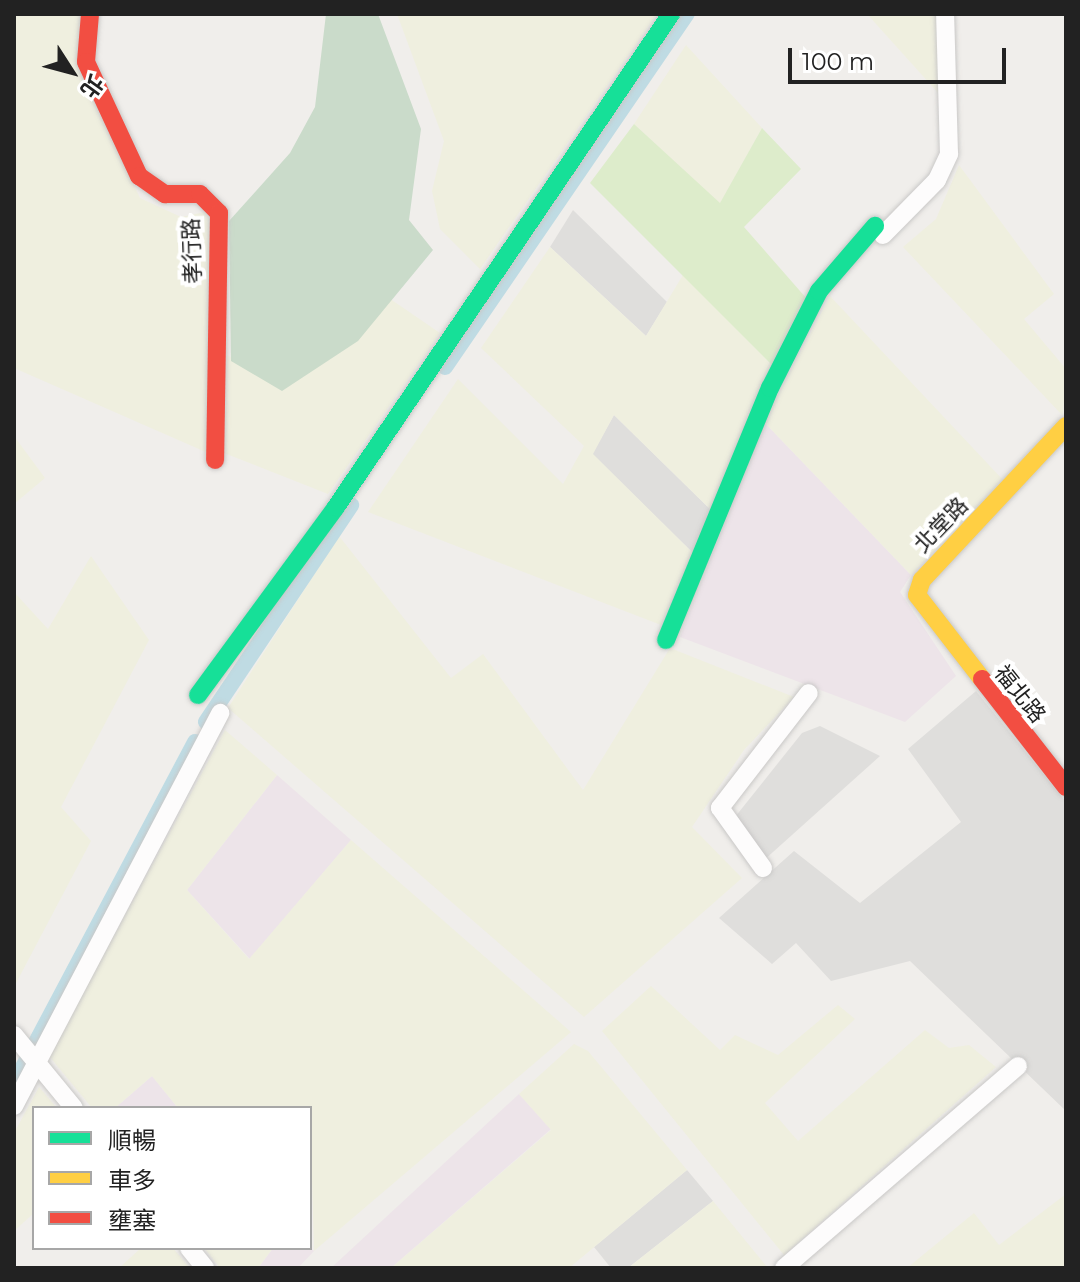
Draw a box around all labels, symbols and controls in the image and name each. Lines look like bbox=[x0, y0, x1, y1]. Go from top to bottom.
north arrow bbox=[32, 32, 112, 112]
scale bar bbox=[792, 32, 1010, 82]
text: 100 m bbox=[802, 47, 874, 76]
text: 北 bbox=[74, 70, 109, 103]
street label: 孝行路 bbox=[178, 218, 206, 284]
street label: 北堂路 bbox=[909, 492, 973, 558]
street label: 福北路 bbox=[989, 660, 1051, 728]
legend bbox=[32, 1106, 312, 1250]
text: 順暢 bbox=[108, 1126, 156, 1155]
text: 車多 bbox=[108, 1166, 156, 1195]
text: 壅塞 bbox=[108, 1206, 156, 1235]

